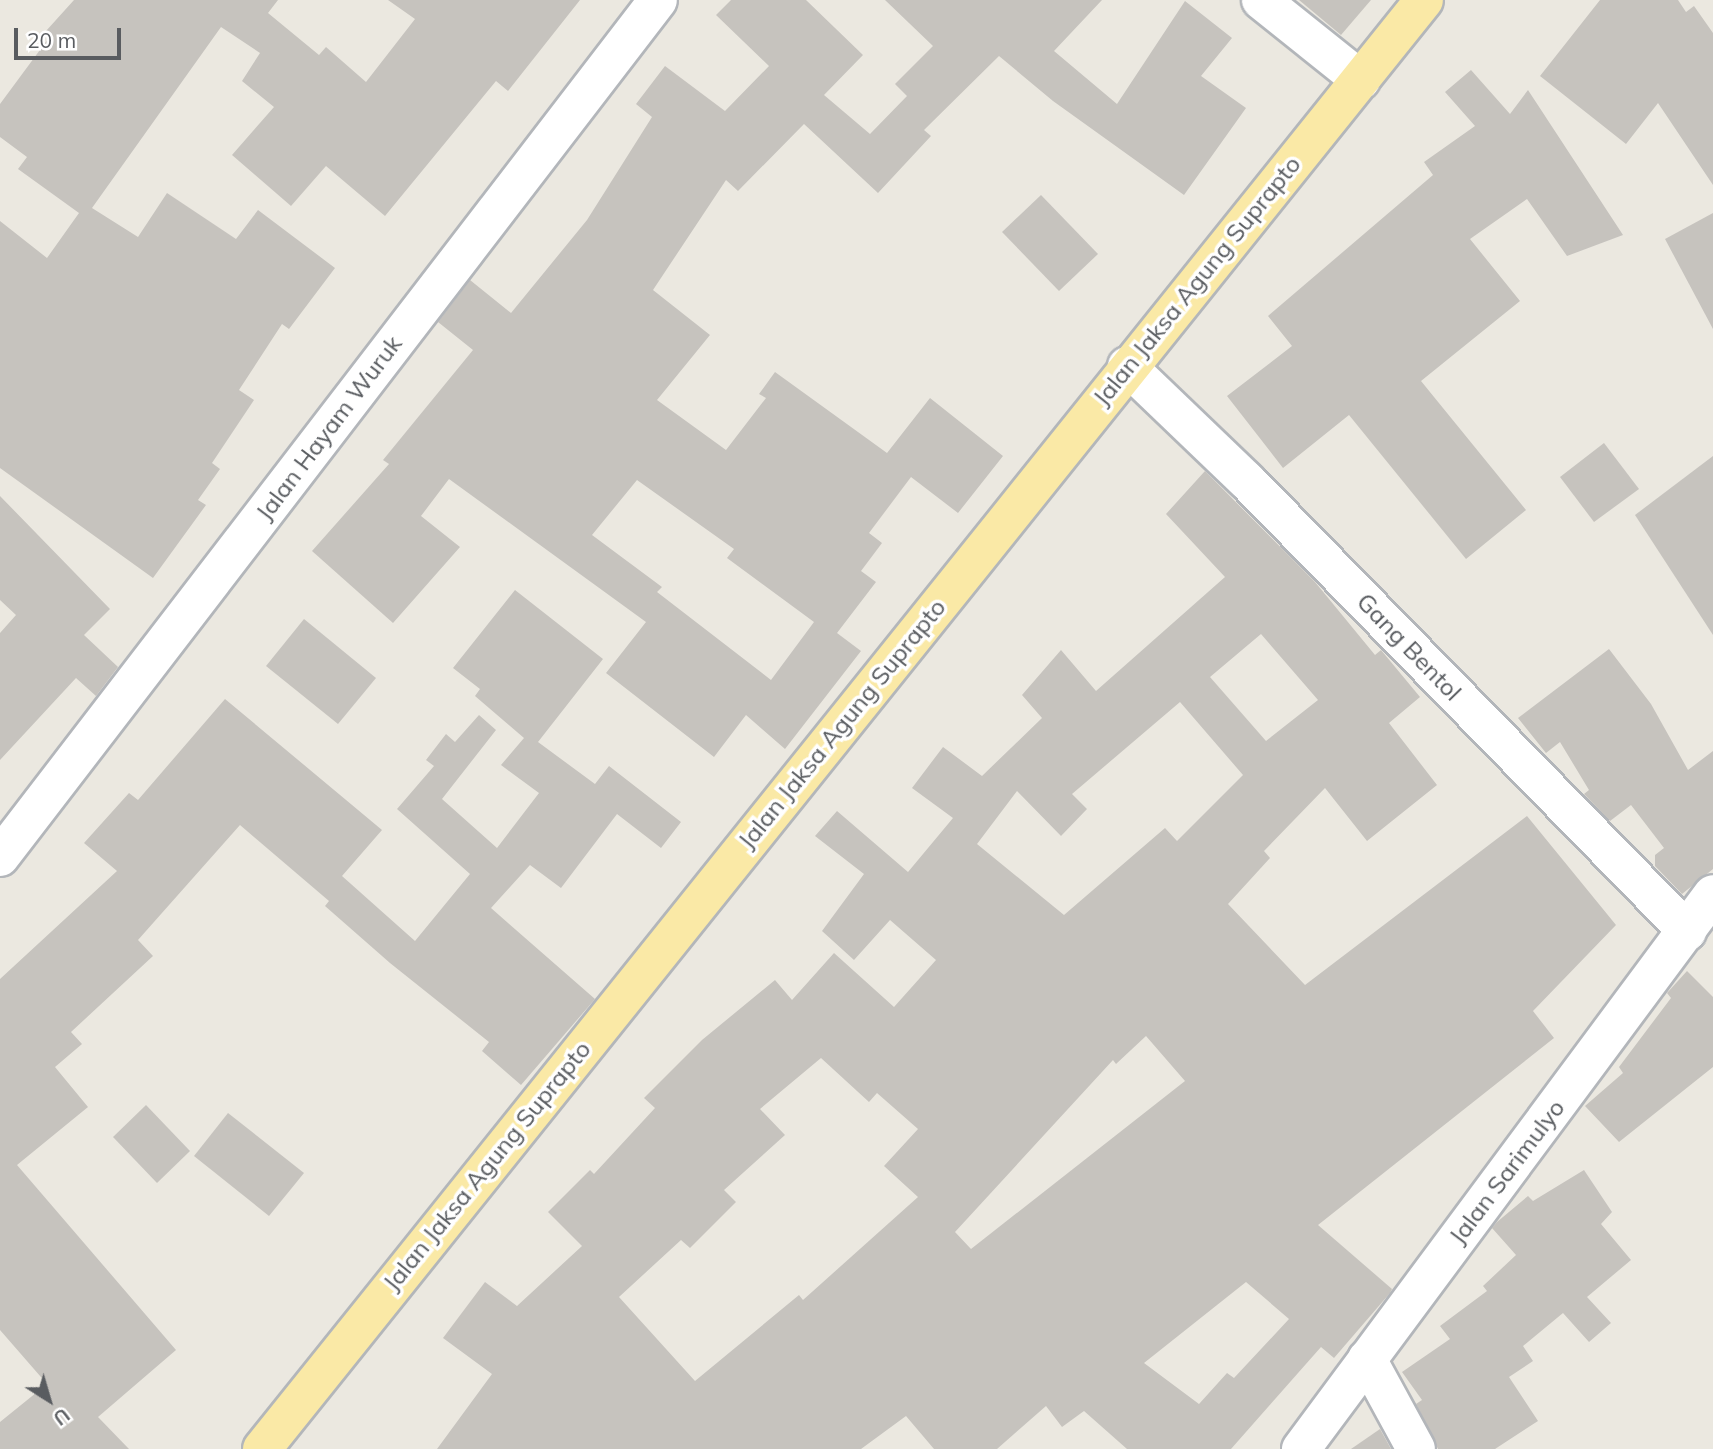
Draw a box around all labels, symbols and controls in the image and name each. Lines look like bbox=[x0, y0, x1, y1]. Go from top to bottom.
scale bar bbox=[18, 14, 124, 58]
text: 20 m bbox=[27, 27, 76, 53]
street label: Jalan Jaksa Agung Suprapto bbox=[1087, 150, 1307, 412]
street label: Jalan Hayam Wuruk bbox=[250, 330, 408, 526]
street label: Gang Bentol bbox=[1351, 587, 1467, 707]
street label: Jalan Jaksa Agung Suprapto bbox=[732, 593, 952, 855]
street label: Jalan Jaksa Agung Suprapto bbox=[377, 1035, 597, 1297]
street label: Jalan Sarimulyo bbox=[1443, 1094, 1571, 1250]
north arrow bbox=[14, 1365, 84, 1435]
text: U bbox=[49, 1403, 74, 1431]

